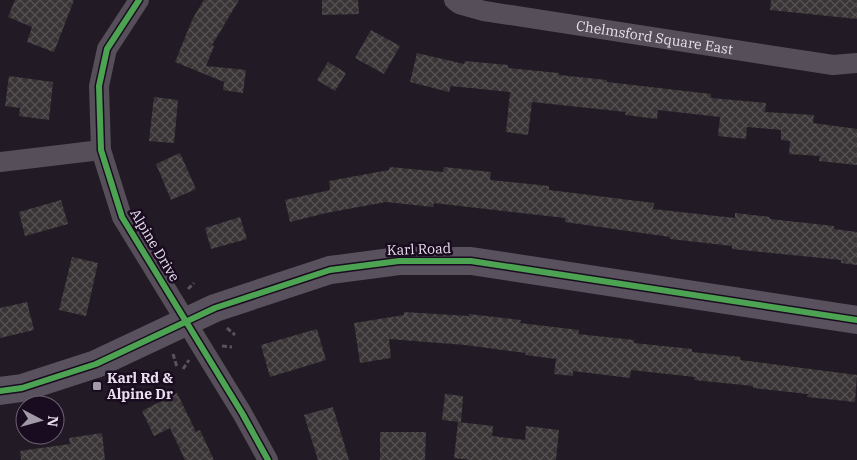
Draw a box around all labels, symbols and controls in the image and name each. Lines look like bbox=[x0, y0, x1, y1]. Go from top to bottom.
street label: Chelmsford Square East bbox=[575, 16, 734, 58]
street label: Alpine Drive bbox=[126, 205, 184, 285]
street label: Karl Road bbox=[387, 239, 452, 259]
place label: Karl Rd & Alpine Dr bbox=[107, 369, 173, 403]
marker: Karl Rd & Alpine Dr bbox=[91, 380, 103, 392]
north arrow bbox=[15, 395, 65, 445]
text: N bbox=[43, 415, 62, 428]

